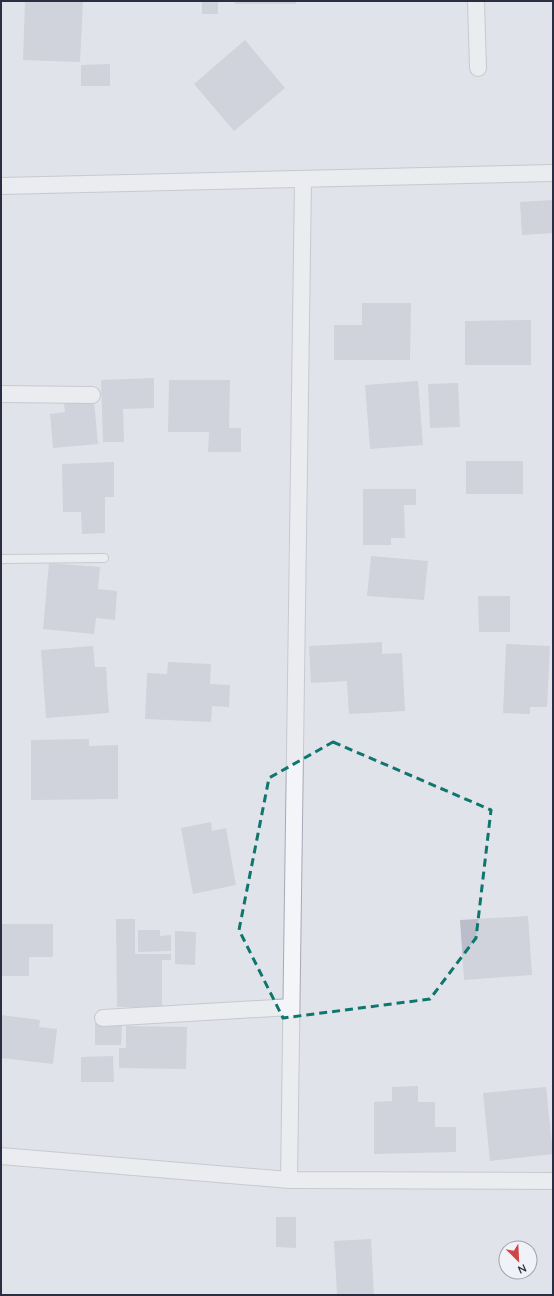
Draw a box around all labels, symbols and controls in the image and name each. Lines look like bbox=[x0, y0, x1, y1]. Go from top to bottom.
north arrow bbox=[498, 1240, 538, 1280]
text: N bbox=[516, 1261, 529, 1277]

